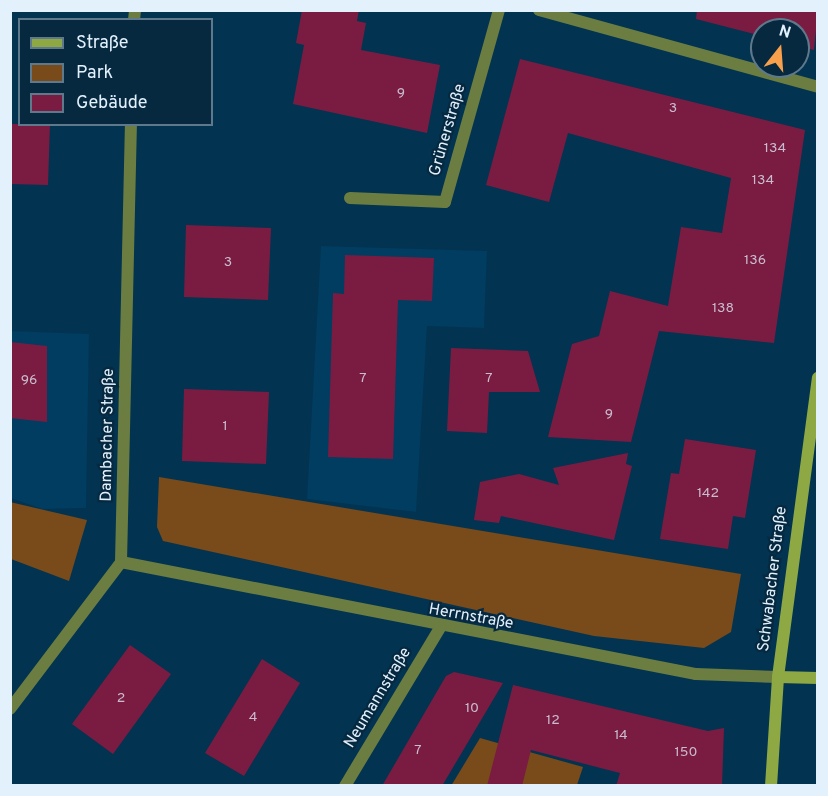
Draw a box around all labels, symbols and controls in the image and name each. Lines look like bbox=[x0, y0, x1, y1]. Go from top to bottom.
legend bbox=[18, 18, 213, 126]
north arrow bbox=[750, 18, 810, 78]
text: N bbox=[776, 21, 793, 44]
text: Straße bbox=[76, 32, 128, 55]
text: Park bbox=[76, 62, 113, 85]
street label: Grünerstraße bbox=[426, 82, 470, 178]
house number: 9 bbox=[397, 86, 405, 102]
text: Gebäude bbox=[76, 92, 148, 115]
house number: 3 bbox=[669, 101, 677, 117]
house number: 134 bbox=[764, 141, 786, 157]
house number: 134 bbox=[752, 173, 774, 189]
house number: 136 bbox=[744, 253, 766, 269]
house number: 3 bbox=[224, 255, 232, 271]
house number: 138 bbox=[712, 301, 734, 317]
street label: Dambacher Straße bbox=[97, 368, 119, 502]
house number: 7 bbox=[359, 371, 367, 387]
house number: 7 bbox=[485, 371, 493, 387]
house number: 96 bbox=[21, 373, 37, 389]
house number: 9 bbox=[605, 407, 613, 423]
house number: 1 bbox=[222, 419, 228, 435]
house number: 142 bbox=[697, 486, 719, 502]
street label: Schwabacher Straße bbox=[755, 505, 791, 653]
street label: Herrnstraße bbox=[427, 600, 515, 634]
street label: Neumannstraße bbox=[340, 644, 416, 752]
house number: 2 bbox=[117, 691, 125, 707]
house number: 10 bbox=[465, 701, 479, 717]
house number: 4 bbox=[249, 710, 257, 726]
house number: 12 bbox=[546, 713, 560, 729]
house number: 14 bbox=[614, 728, 628, 744]
house number: 7 bbox=[414, 743, 422, 759]
house number: 150 bbox=[675, 745, 697, 761]

